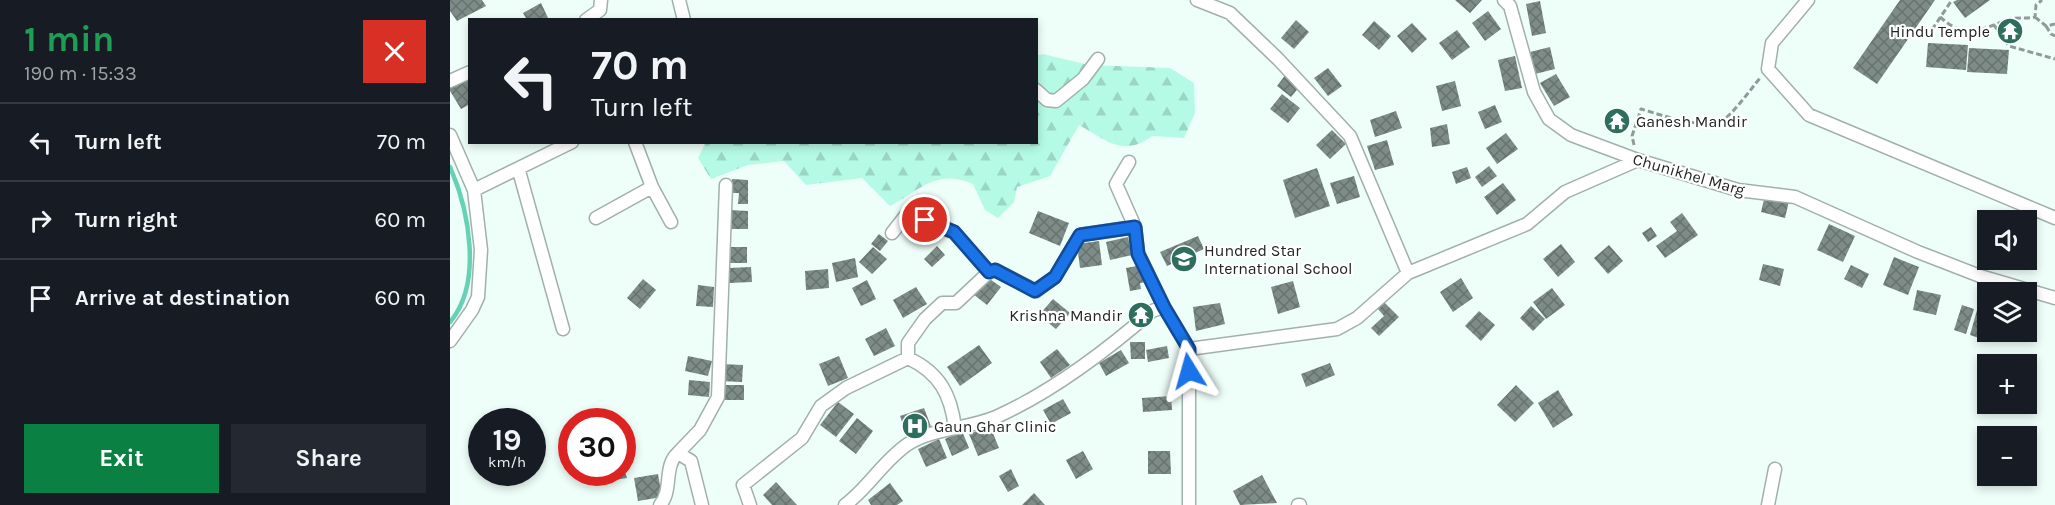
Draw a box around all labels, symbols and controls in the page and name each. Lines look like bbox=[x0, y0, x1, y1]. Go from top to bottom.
temple icon: Hindu Temple bbox=[1995, 16, 2025, 46]
text: 1 min bbox=[24, 18, 114, 60]
button: close bbox=[363, 20, 426, 83]
place label: Hindu Temple bbox=[1890, 22, 1990, 41]
text: 70 m bbox=[591, 40, 689, 90]
icon: left bbox=[492, 42, 570, 120]
text: 190 m · 15:33 bbox=[24, 62, 137, 85]
text: Turn left bbox=[591, 91, 692, 123]
temple icon: Ganesh Mandir bbox=[1602, 106, 1632, 136]
place label: Ganesh Mandir bbox=[1636, 112, 1747, 131]
icon: left bbox=[24, 126, 57, 159]
text: Turn left bbox=[75, 129, 162, 155]
text: 70 m bbox=[377, 129, 426, 155]
street label: Chunikhel Marg bbox=[1631, 149, 1747, 200]
pin bbox=[899, 194, 950, 245]
icon: arrive bbox=[908, 203, 941, 236]
icon: right bbox=[24, 204, 57, 237]
text: Turn right bbox=[75, 207, 178, 233]
text: 60 m bbox=[375, 207, 426, 233]
map controls bbox=[1977, 210, 2037, 486]
button: sound bbox=[1977, 210, 2037, 270]
place label: Hundred Star International School bbox=[1204, 241, 1352, 278]
school or university icon: Hundred Star International School bbox=[1169, 244, 1199, 274]
icon: arrive bbox=[24, 282, 57, 315]
button: layers bbox=[1977, 282, 2037, 342]
text: Arrive at destination bbox=[75, 285, 290, 311]
text: 60 m bbox=[375, 285, 426, 311]
temple icon: Krishna Mandir bbox=[1126, 300, 1156, 330]
place label: Krishna Mandir bbox=[1009, 306, 1122, 325]
position arrow bbox=[1157, 339, 1221, 403]
button: + bbox=[1977, 354, 2037, 414]
speed limit sign: 30 bbox=[558, 408, 636, 486]
hospital icon: Gaun Ghar Clinic bbox=[900, 411, 930, 441]
place label: Gaun Ghar Clinic bbox=[934, 417, 1056, 436]
text: 19 bbox=[492, 422, 521, 458]
button: Exit bbox=[24, 424, 219, 493]
button: Share bbox=[231, 424, 426, 493]
button: − bbox=[1977, 426, 2037, 486]
text: km/h bbox=[488, 453, 526, 471]

